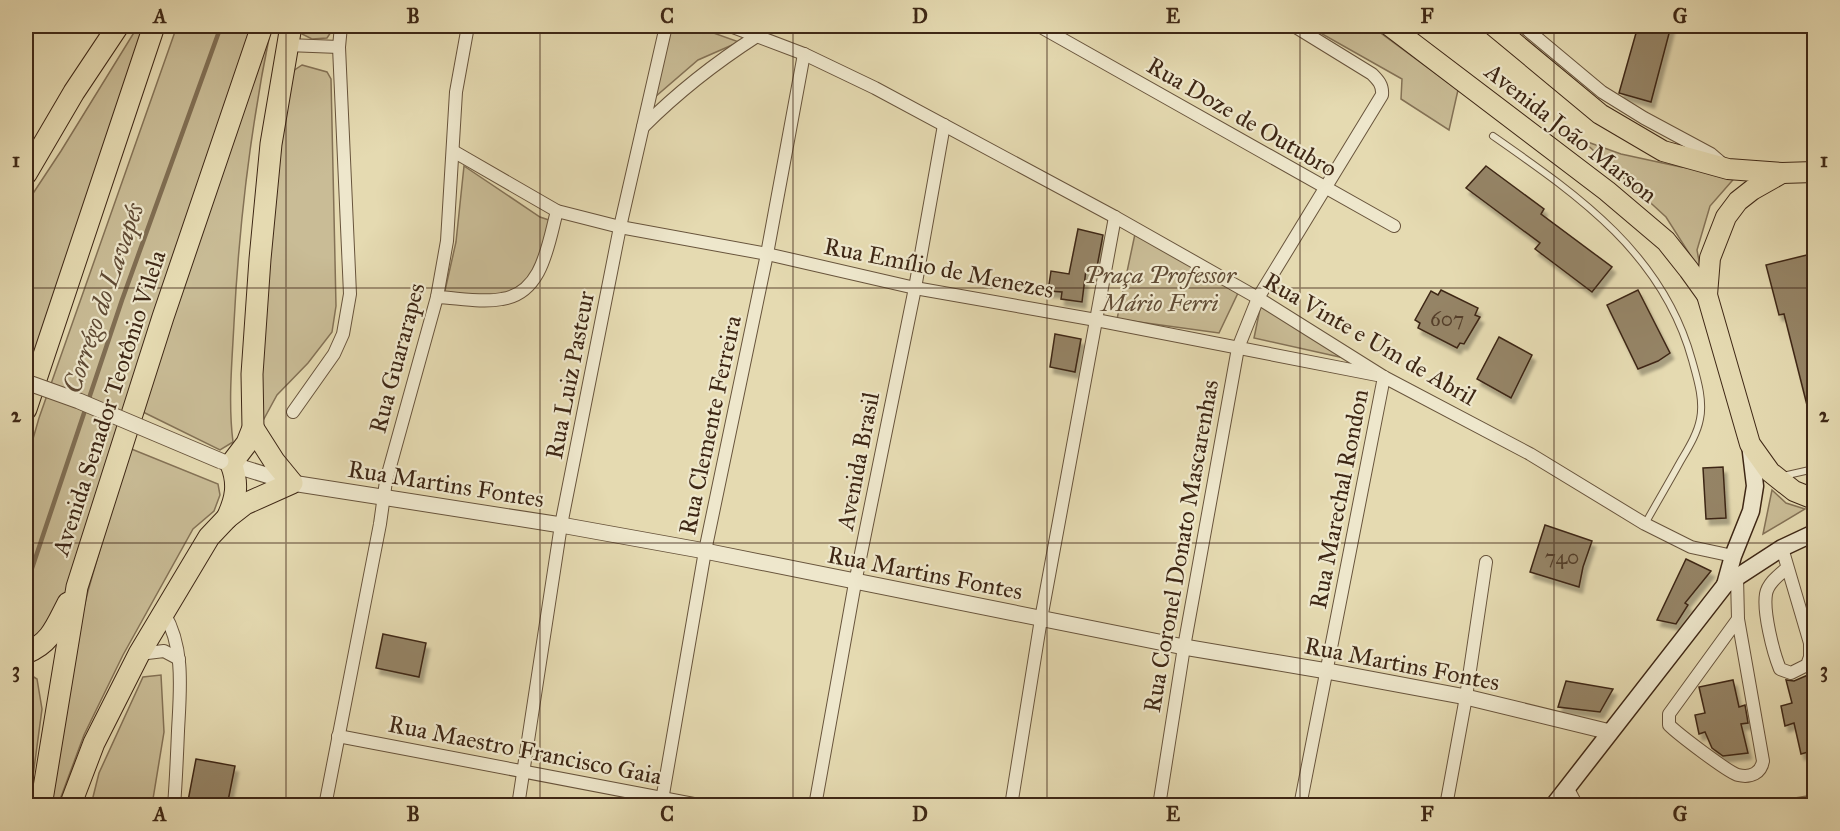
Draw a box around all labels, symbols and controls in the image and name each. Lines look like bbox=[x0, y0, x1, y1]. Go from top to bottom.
text: A bbox=[151, 4, 167, 28]
text: B bbox=[406, 4, 420, 28]
text: C bbox=[660, 4, 674, 28]
text: D bbox=[912, 4, 928, 28]
text: E bbox=[1166, 4, 1181, 28]
text: F bbox=[1420, 4, 1434, 28]
text: G bbox=[1673, 4, 1688, 28]
street label: Rua Doze de Outubro bbox=[1142, 50, 1342, 184]
street label: Avenida João Marson bbox=[1478, 56, 1663, 210]
text: 1 bbox=[12, 148, 20, 172]
text: 1 bbox=[1820, 148, 1828, 172]
water label: Corrégo do Lavapés bbox=[55, 198, 152, 398]
street label: Rua Emílio de Menezes bbox=[821, 231, 1057, 305]
street label: Avenida Senador Teotônio Vilela bbox=[45, 246, 173, 560]
park label: Praça Professor Mário Ferri bbox=[1084, 260, 1238, 318]
street label: Rua Vinte e Um de Abril bbox=[1258, 266, 1482, 412]
street label: Rua Guararapes bbox=[363, 280, 431, 436]
street label: Rua Luiz Pasteur bbox=[539, 288, 601, 462]
house number: 607 bbox=[1430, 306, 1464, 332]
street label: Rua Clemente Ferreira bbox=[672, 312, 748, 537]
street label: Rua Coronel Donato Mascarenhas bbox=[1137, 377, 1225, 715]
street label: Rua Marechal Rondon bbox=[1303, 387, 1375, 611]
street label: Avenida Brasil bbox=[830, 389, 886, 534]
text: 2 bbox=[11, 403, 22, 427]
text: 2 bbox=[1819, 403, 1830, 427]
street label: Rua Martins Fontes bbox=[346, 454, 546, 514]
street label: Rua Martins Fontes bbox=[825, 539, 1025, 607]
house number: 740 bbox=[1545, 544, 1579, 570]
street label: Rua Martins Fontes bbox=[1302, 630, 1502, 698]
text: 3 bbox=[12, 658, 20, 683]
text: 3 bbox=[1820, 658, 1828, 683]
street label: Rua Maestro Francisco Gaia bbox=[386, 709, 665, 791]
text: A bbox=[151, 802, 167, 826]
text: B bbox=[406, 802, 420, 826]
text: C bbox=[660, 802, 674, 826]
text: D bbox=[912, 802, 928, 826]
text: E bbox=[1166, 802, 1181, 826]
text: F bbox=[1420, 802, 1434, 826]
text: G bbox=[1673, 802, 1688, 826]

